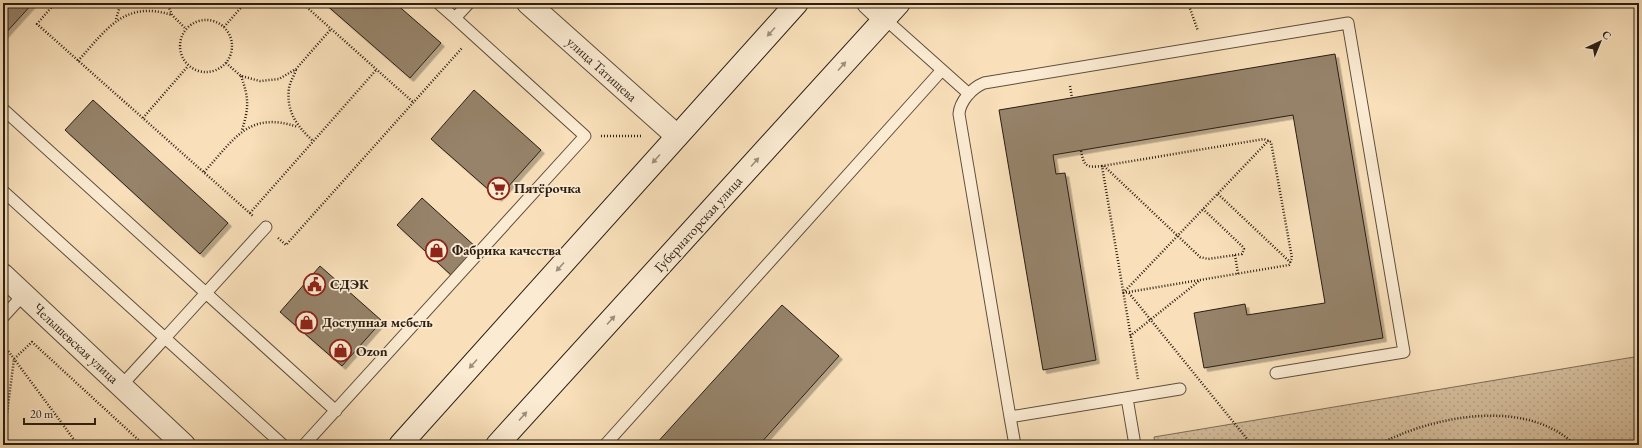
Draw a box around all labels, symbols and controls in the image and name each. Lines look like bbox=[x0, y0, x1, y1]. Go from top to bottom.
north arrow bbox=[1580, 22, 1620, 62]
one-way arrow bbox=[766, 27, 776, 37]
text: С bbox=[1599, 27, 1615, 43]
street label: улица Татищева bbox=[563, 33, 641, 106]
one-way arrow bbox=[837, 61, 847, 71]
one-way arrow bbox=[651, 154, 660, 165]
one-way arrow bbox=[750, 157, 759, 167]
street label: Губернаторская улица bbox=[650, 172, 746, 276]
supermarket icon: Пятёрочка bbox=[485, 175, 511, 201]
place label: Пятёрочка bbox=[514, 179, 582, 197]
shop icon: Фабрика качества bbox=[424, 237, 450, 263]
place label: Фабрика качества bbox=[452, 241, 562, 259]
one-way arrow bbox=[555, 262, 564, 272]
public building icon: СДЭК bbox=[302, 271, 328, 297]
place label: СДЭК bbox=[330, 275, 370, 293]
street label: Челышевская улица bbox=[29, 299, 123, 388]
shop icon: Доступная мебель bbox=[293, 309, 319, 335]
place label: Доступная мебель bbox=[322, 313, 433, 331]
one-way arrow bbox=[606, 315, 615, 325]
shop icon: Ozon bbox=[328, 338, 354, 364]
place label: Ozon bbox=[356, 342, 388, 360]
one-way arrow bbox=[469, 359, 478, 368]
scale bar bbox=[24, 400, 95, 426]
text: 20 m bbox=[30, 406, 54, 422]
one-way arrow bbox=[518, 411, 528, 421]

